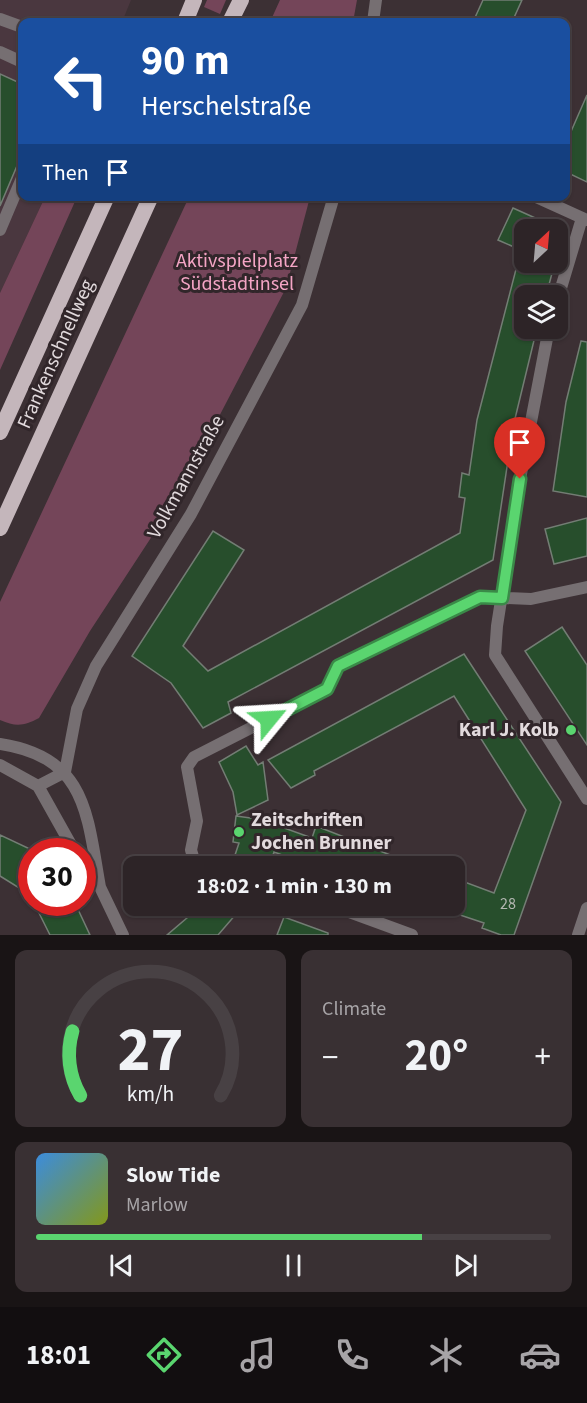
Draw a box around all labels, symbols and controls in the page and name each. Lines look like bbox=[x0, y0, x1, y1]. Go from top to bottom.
text: 90 m bbox=[141, 31, 230, 91]
icon: left bbox=[42, 42, 120, 120]
text: Herschelstraße bbox=[141, 87, 311, 126]
icon: arrive bbox=[101, 156, 134, 189]
text: Then bbox=[42, 157, 89, 189]
north arrow bbox=[514, 219, 568, 273]
map controls bbox=[514, 219, 568, 339]
park label: Aktivspielplatz Südstadtinsel bbox=[176, 247, 298, 298]
street label: Frankenschnellweg bbox=[10, 275, 102, 433]
button: layers bbox=[514, 285, 568, 339]
street label: Volkmannstraße bbox=[141, 410, 232, 544]
pin bbox=[494, 417, 545, 479]
icon: arrive bbox=[503, 426, 536, 459]
position arrow bbox=[237, 687, 301, 751]
place label: Karl J. Kolb bbox=[459, 716, 559, 744]
marker: Karl J. Kolb bbox=[564, 723, 578, 737]
place label: Zeitschriften Jochen Brunner bbox=[251, 806, 392, 857]
marker: Zeitschriften Jochen Brunner bbox=[232, 825, 246, 839]
speed limit sign: 30 bbox=[18, 838, 96, 916]
text: 18:02 · 1 min · 130 m bbox=[196, 870, 392, 902]
house number: 28 bbox=[500, 893, 516, 915]
text: Climate bbox=[322, 995, 386, 1023]
text: 27 bbox=[118, 1006, 183, 1095]
text: 20° bbox=[405, 1024, 468, 1088]
text: − bbox=[322, 1034, 338, 1081]
text: + bbox=[535, 1034, 551, 1081]
text: km/h bbox=[127, 1079, 174, 1110]
text: Slow Tide bbox=[126, 1159, 220, 1191]
text: Marlow bbox=[126, 1191, 188, 1219]
icon: previous bbox=[105, 1249, 138, 1282]
icon: pause bbox=[277, 1249, 310, 1282]
icon: next bbox=[449, 1249, 482, 1282]
icon: directions bbox=[143, 1334, 185, 1376]
icon: music bbox=[237, 1334, 279, 1376]
icon: phone bbox=[331, 1334, 373, 1376]
icon: climate bbox=[425, 1334, 467, 1376]
icon: car bbox=[519, 1334, 561, 1376]
text: 18:01 bbox=[26, 1336, 91, 1375]

